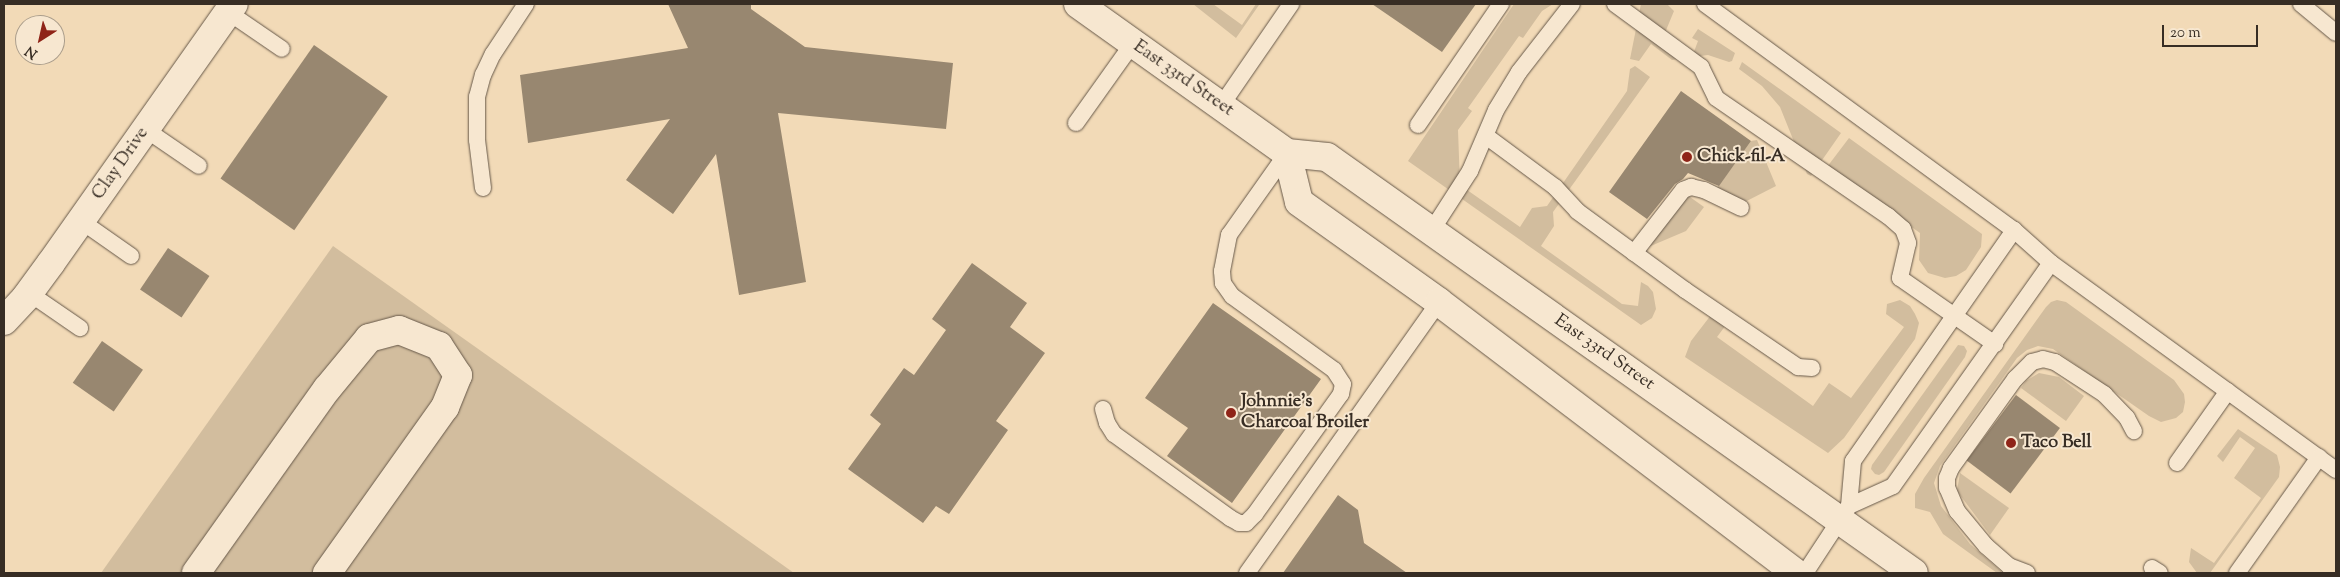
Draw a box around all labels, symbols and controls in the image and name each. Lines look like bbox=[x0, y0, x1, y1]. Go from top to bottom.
north arrow bbox=[15, 15, 65, 65]
scale bar bbox=[2165, 15, 2261, 47]
text: 20 m bbox=[2170, 23, 2201, 44]
street label: East 33rd Street bbox=[1129, 36, 1237, 122]
text: N bbox=[22, 40, 42, 63]
street label: Clay Drive bbox=[88, 124, 154, 204]
place label: Chick-fil-A bbox=[1697, 146, 1785, 168]
marker: Chick-fil-A bbox=[1681, 151, 1693, 163]
street label: East 33rd Street bbox=[1550, 310, 1658, 396]
place label: Johnnie's Charcoal Broiler bbox=[1241, 392, 1369, 434]
marker: Johnnie's Charcoal Broiler bbox=[1225, 407, 1237, 419]
place label: Taco Bell bbox=[2021, 432, 2092, 454]
marker: Taco Bell bbox=[2005, 437, 2017, 449]

